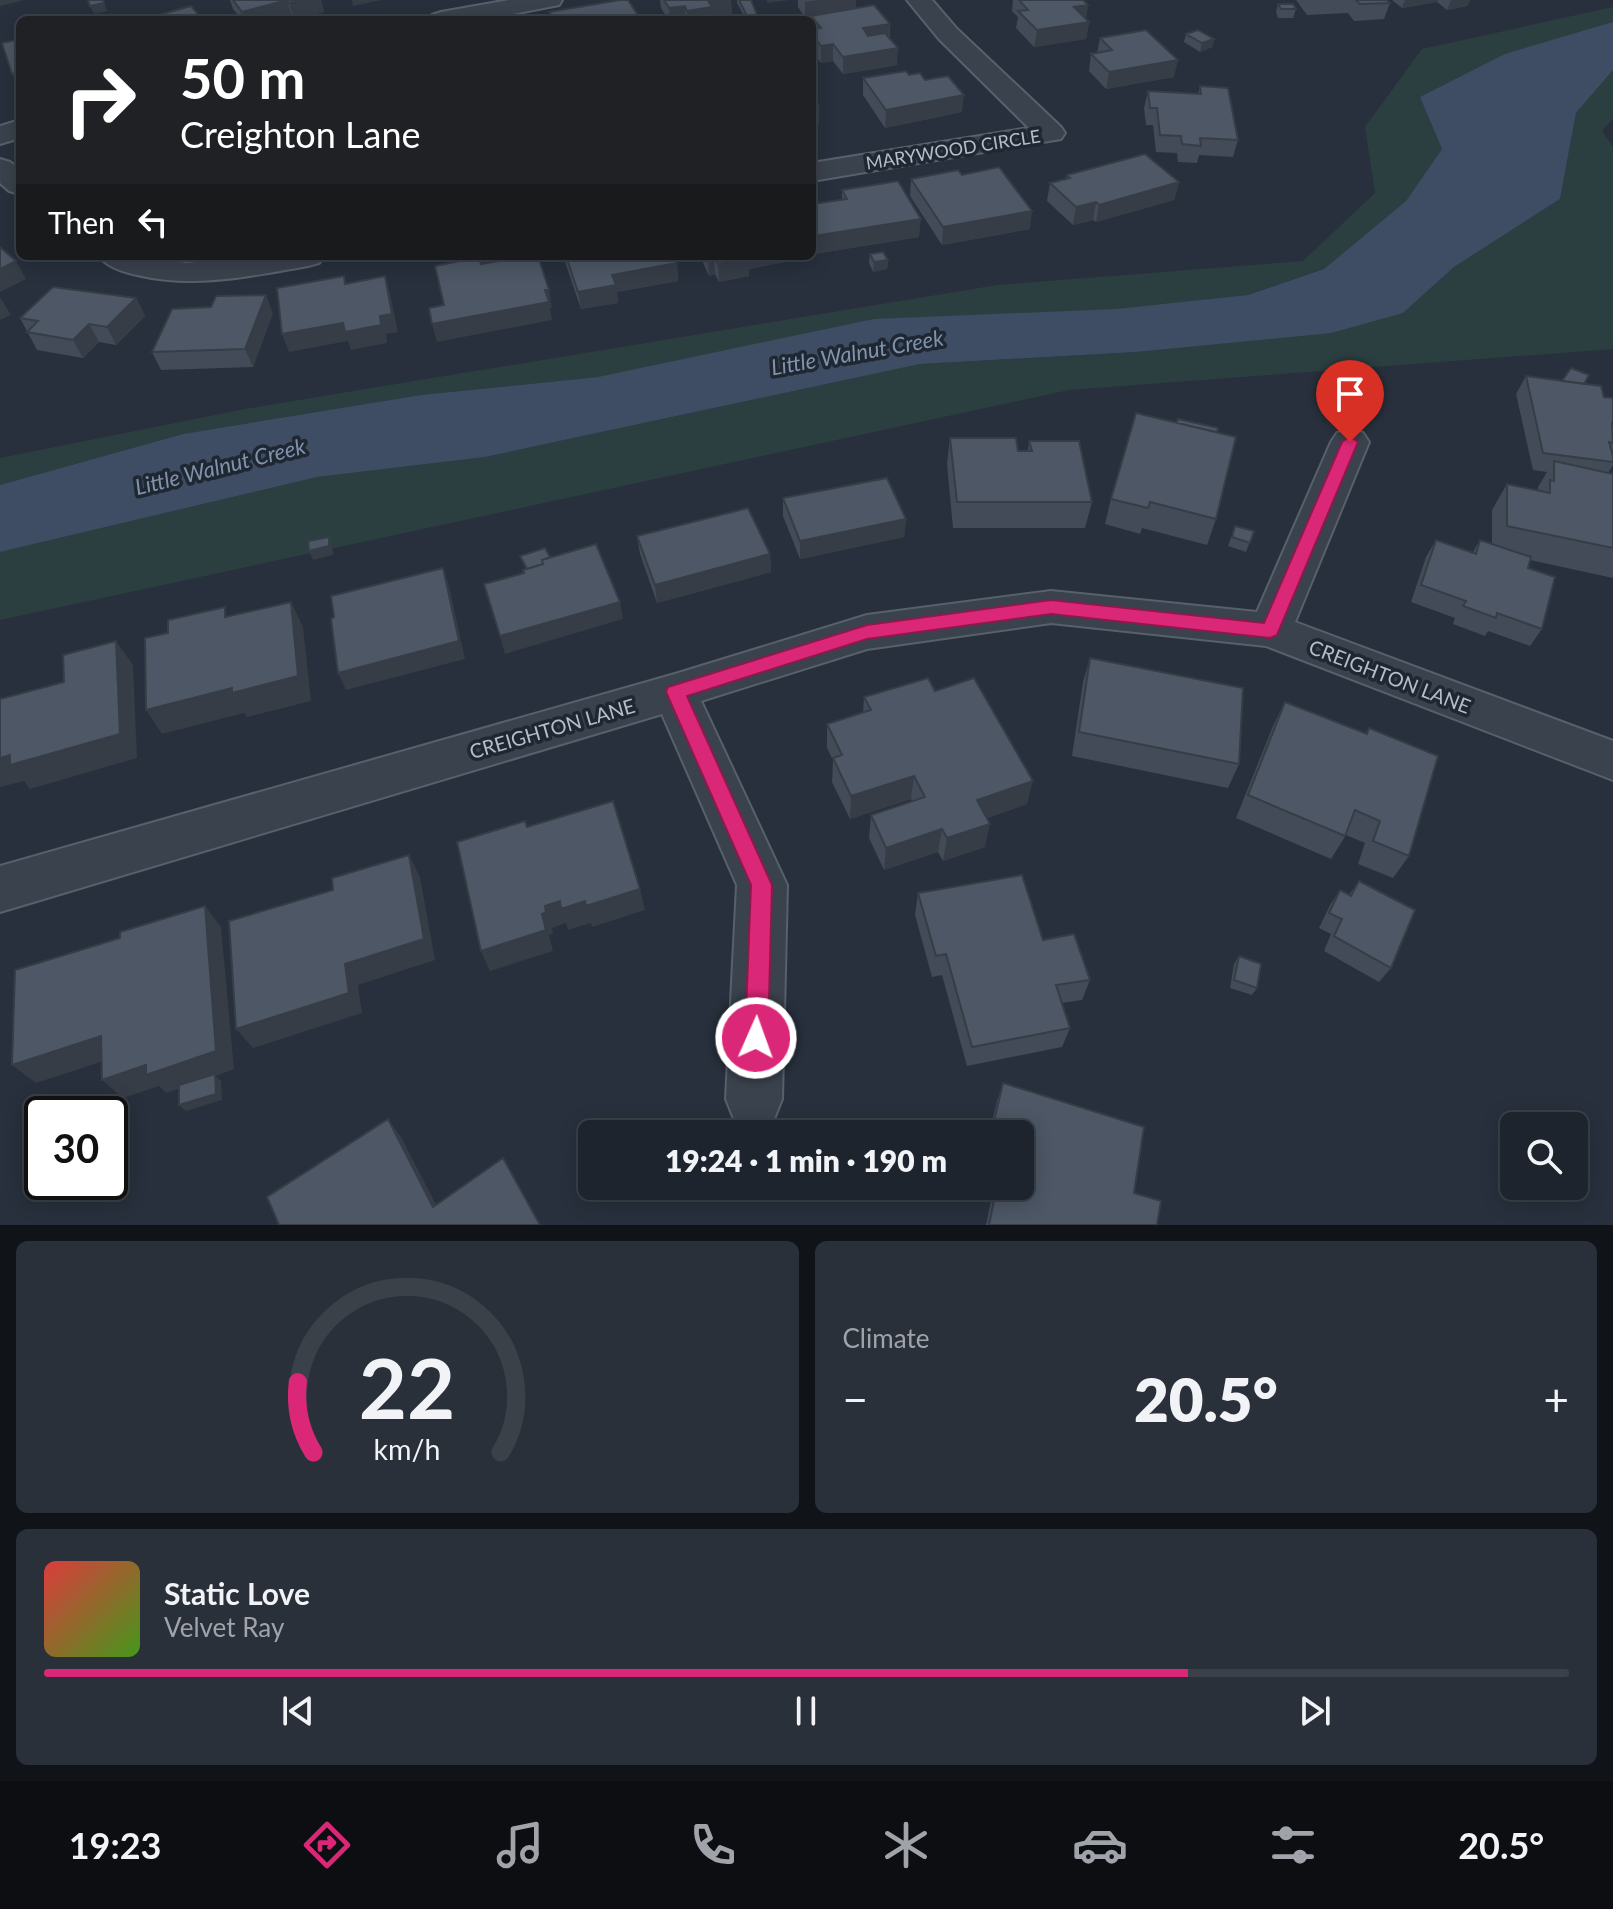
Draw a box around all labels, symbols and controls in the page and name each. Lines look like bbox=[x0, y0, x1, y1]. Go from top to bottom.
text: 50 m bbox=[180, 44, 305, 111]
icon: right bbox=[48, 48, 152, 152]
text: Creighton Lane bbox=[180, 112, 421, 156]
street label: MARYWOOD CIRCLE bbox=[864, 124, 1042, 174]
icon: left bbox=[131, 200, 175, 244]
text: Then bbox=[48, 204, 115, 240]
water label: Little Walnut Creek bbox=[769, 323, 946, 380]
pin bbox=[1316, 360, 1384, 442]
icon: arrive bbox=[1328, 372, 1372, 416]
water label: Little Walnut Creek bbox=[132, 432, 309, 500]
street label: CREIGHTON LANE bbox=[1306, 634, 1474, 718]
street label: CREIGHTON LANE bbox=[466, 693, 638, 763]
position arrow bbox=[714, 996, 798, 1080]
speed limit sign: 30 bbox=[24, 1096, 128, 1200]
map controls bbox=[1500, 1112, 1588, 1200]
button: search bbox=[1500, 1112, 1588, 1200]
text: 19:24 · 1 min · 190 m bbox=[665, 1142, 947, 1178]
text: Climate bbox=[843, 1322, 929, 1354]
text: 22 bbox=[359, 1337, 456, 1437]
text: 20.5° bbox=[1134, 1363, 1278, 1435]
text: − bbox=[843, 1373, 868, 1425]
text: + bbox=[1543, 1373, 1569, 1425]
text: km/h bbox=[374, 1432, 441, 1466]
text: Static Love bbox=[164, 1575, 310, 1611]
text: Velvet Ray bbox=[164, 1611, 284, 1643]
icon: previous bbox=[276, 1689, 320, 1733]
icon: pause bbox=[784, 1689, 828, 1733]
icon: next bbox=[1293, 1689, 1337, 1733]
icon: directions bbox=[299, 1817, 355, 1873]
icon: music bbox=[492, 1817, 548, 1873]
icon: phone bbox=[685, 1817, 741, 1873]
icon: climate bbox=[878, 1817, 934, 1873]
icon: car bbox=[1072, 1817, 1128, 1873]
icon: filters bbox=[1265, 1817, 1321, 1873]
text: 19:23 bbox=[69, 1823, 161, 1867]
text: 20.5° bbox=[1458, 1823, 1544, 1867]

